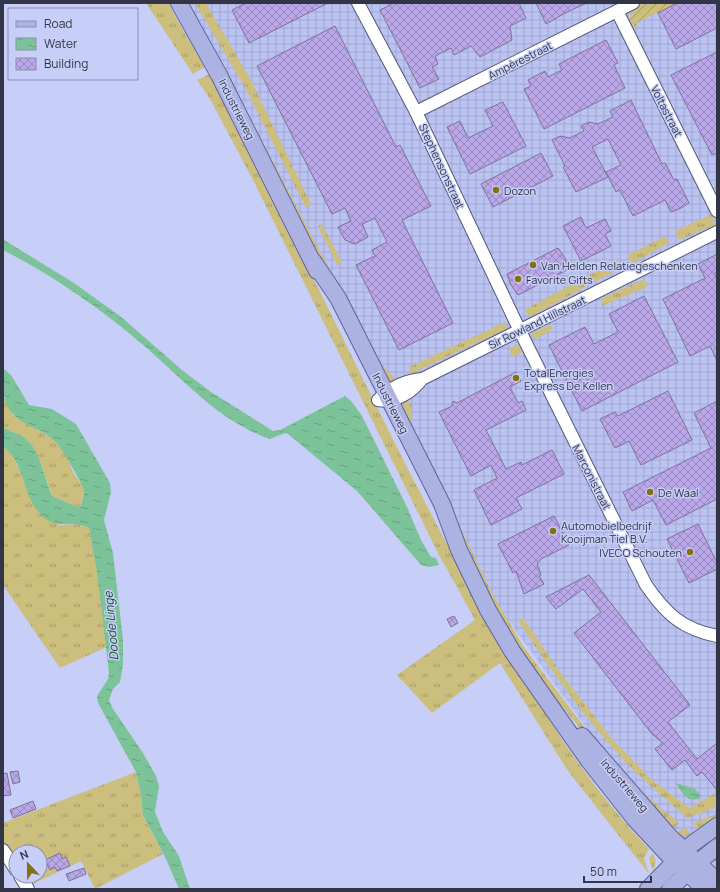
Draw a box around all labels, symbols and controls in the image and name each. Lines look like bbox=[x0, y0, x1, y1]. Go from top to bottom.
legend bbox=[8, 8, 138, 80]
text: Road bbox=[44, 15, 72, 32]
text: Water bbox=[44, 35, 78, 52]
street label: Ampèrestraat bbox=[485, 37, 555, 83]
text: Building bbox=[44, 55, 88, 72]
street label: Industrieweg bbox=[215, 76, 259, 142]
street label: Voltastraat bbox=[648, 83, 686, 139]
street label: Stephensonstraat bbox=[416, 121, 468, 211]
place label: Dozon bbox=[504, 183, 536, 198]
marker: Dozon bbox=[491, 185, 501, 195]
place label: Van Helden Relatiegeschenken bbox=[541, 258, 698, 273]
marker: Van Helden Relatiegeschenken bbox=[528, 260, 538, 270]
place label: Favorite Gifts bbox=[526, 272, 593, 287]
marker: Favorite Gifts bbox=[513, 274, 523, 284]
street label: Sir Rowland Hillstraat bbox=[486, 292, 588, 352]
place label: TotalEnergies Express De Kellen bbox=[524, 365, 613, 393]
street label: Industrieweg bbox=[369, 370, 413, 436]
marker: TotalEnergies Express De Kellen bbox=[511, 373, 521, 383]
street label: Marconistraat bbox=[569, 442, 615, 512]
place label: De Waal bbox=[658, 485, 699, 500]
marker: De Waal bbox=[645, 487, 655, 497]
place label: Automobielbedrijf Kooijman Tiel B.V. bbox=[561, 518, 652, 546]
marker: Automobielbedrijf Kooijman Tiel B.V. bbox=[548, 526, 558, 536]
place label: IVECO Schouten bbox=[599, 545, 682, 560]
marker: IVECO Schouten bbox=[685, 547, 695, 557]
water label: Doode Linge bbox=[99, 590, 122, 661]
street label: Industrieweg bbox=[598, 755, 652, 815]
north arrow bbox=[8, 844, 48, 884]
text: N bbox=[18, 846, 31, 863]
scale bar bbox=[584, 858, 651, 884]
text: 50 m bbox=[590, 863, 617, 880]

